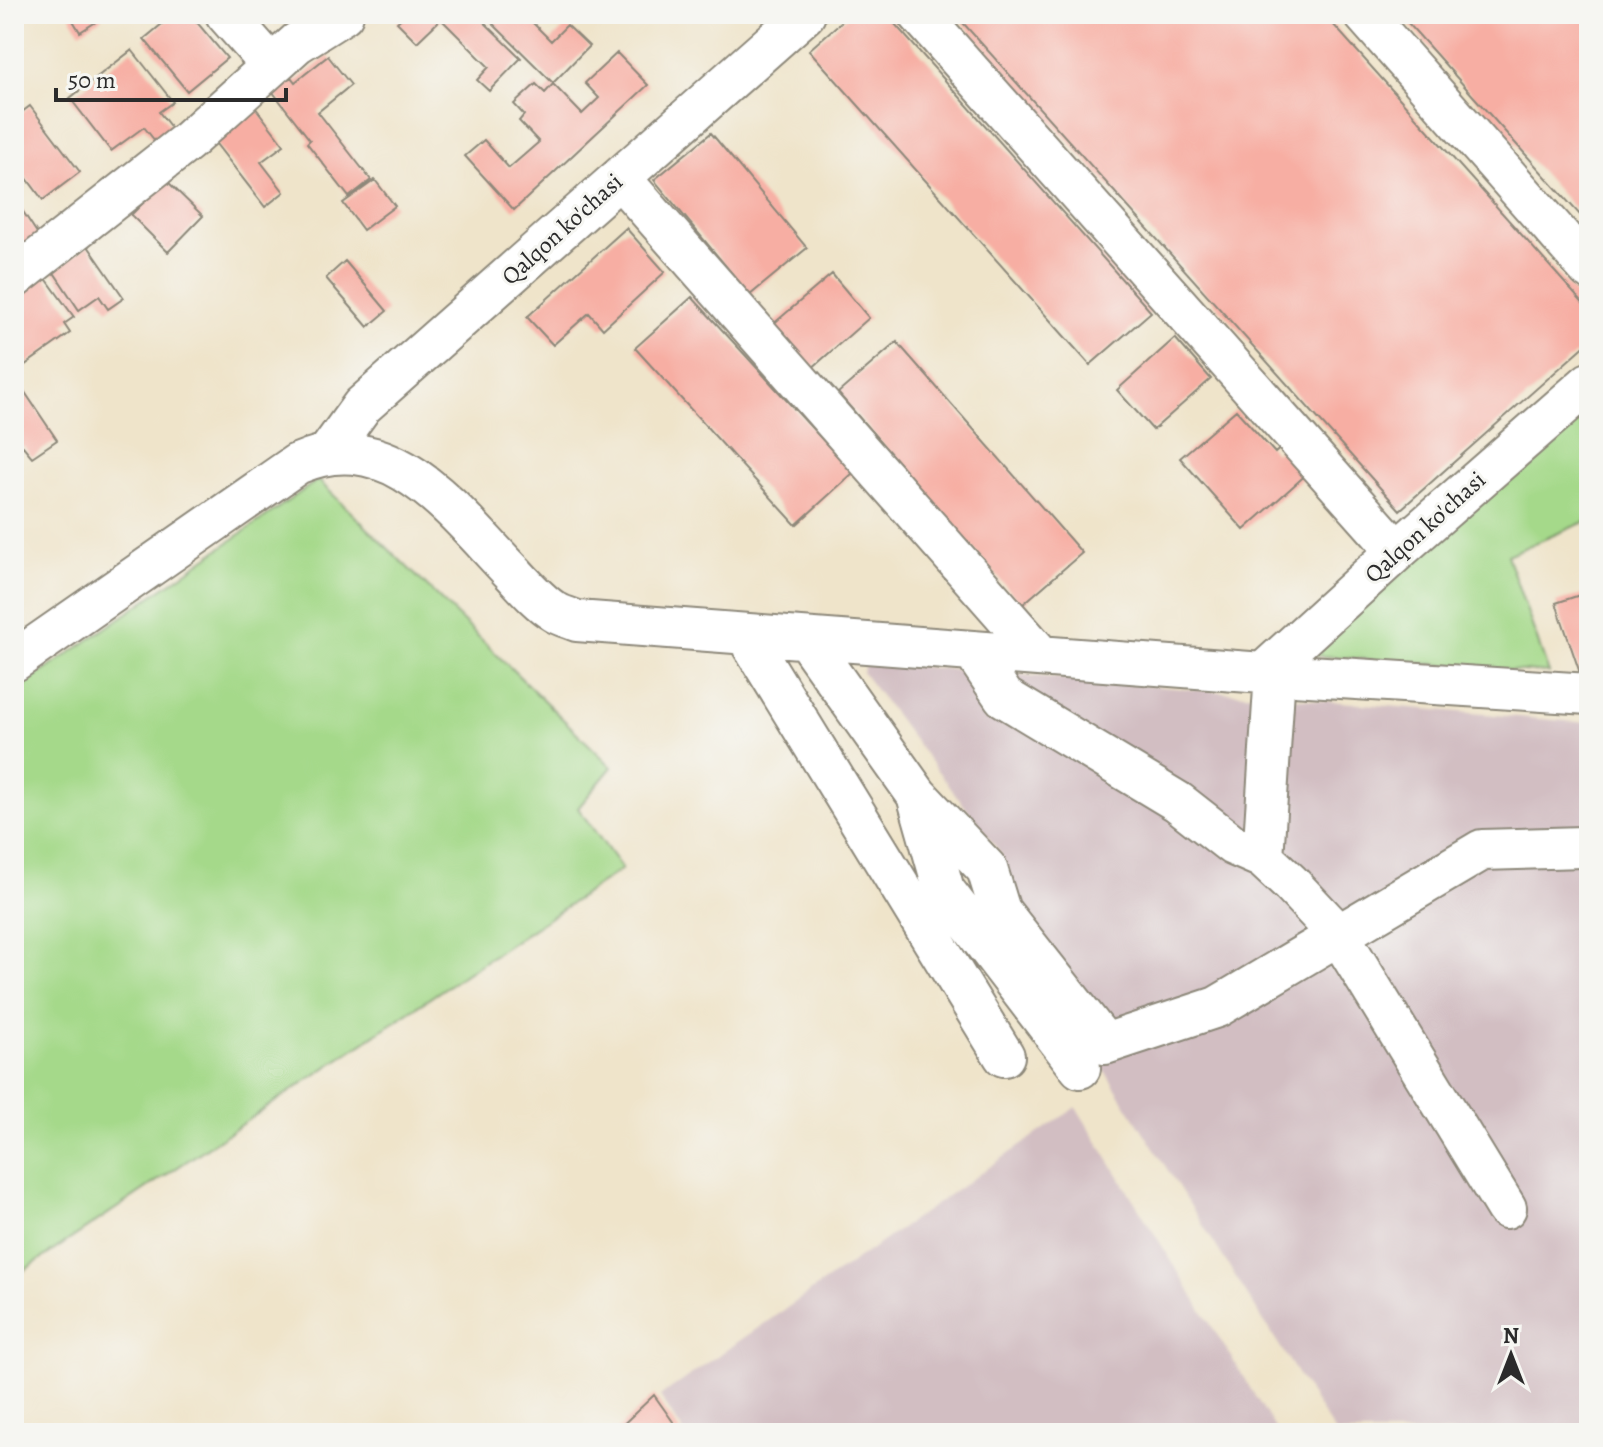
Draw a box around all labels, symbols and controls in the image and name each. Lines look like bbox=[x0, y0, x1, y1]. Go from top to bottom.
scale bar bbox=[56, 52, 286, 102]
text: 50 m bbox=[68, 64, 116, 96]
street label: Qalqon ko'chasi bbox=[495, 166, 629, 292]
street label: Qalqon ko'chasi bbox=[1358, 464, 1492, 590]
north arrow bbox=[1471, 1315, 1551, 1395]
text: N bbox=[1503, 1321, 1519, 1351]

